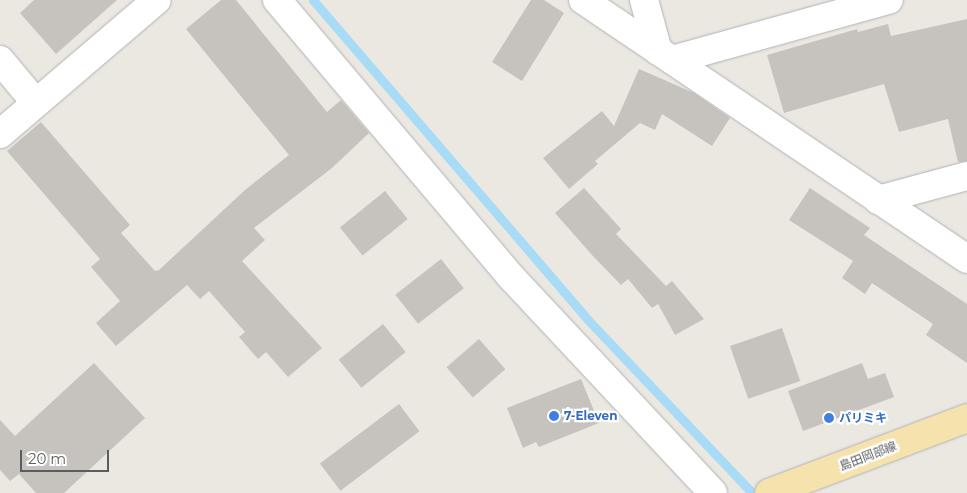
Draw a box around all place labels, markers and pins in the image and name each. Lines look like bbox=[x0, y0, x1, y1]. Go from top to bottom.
place label: 7-Eleven bbox=[564, 409, 617, 423]
marker: 7-Eleven bbox=[548, 410, 560, 422]
place label: パリミキ bbox=[839, 411, 887, 425]
marker: パリミキ bbox=[823, 412, 835, 424]

